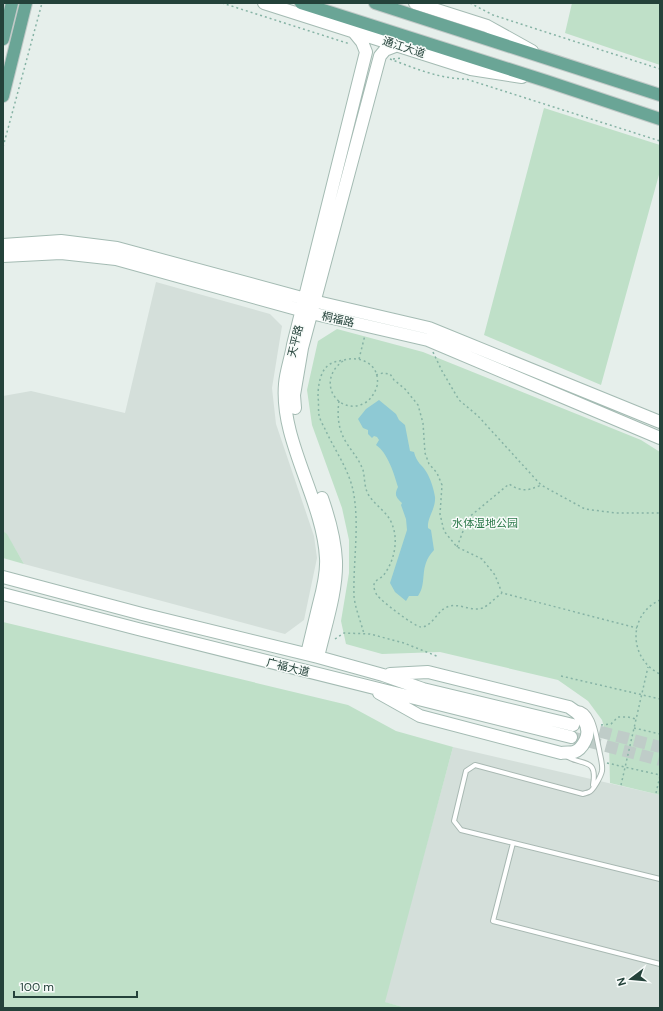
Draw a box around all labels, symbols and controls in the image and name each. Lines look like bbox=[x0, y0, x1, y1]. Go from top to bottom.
street label: 通江大道 bbox=[381, 34, 427, 60]
street label: 桐福路 bbox=[320, 308, 356, 330]
street label: 天平路 bbox=[284, 323, 306, 359]
park label: 水体湿地公园 bbox=[452, 516, 518, 530]
street label: 广福大道 bbox=[265, 655, 311, 679]
north arrow bbox=[611, 959, 651, 999]
scale bar bbox=[14, 973, 137, 999]
text: N bbox=[614, 976, 629, 988]
text: 100 m bbox=[20, 979, 54, 995]

